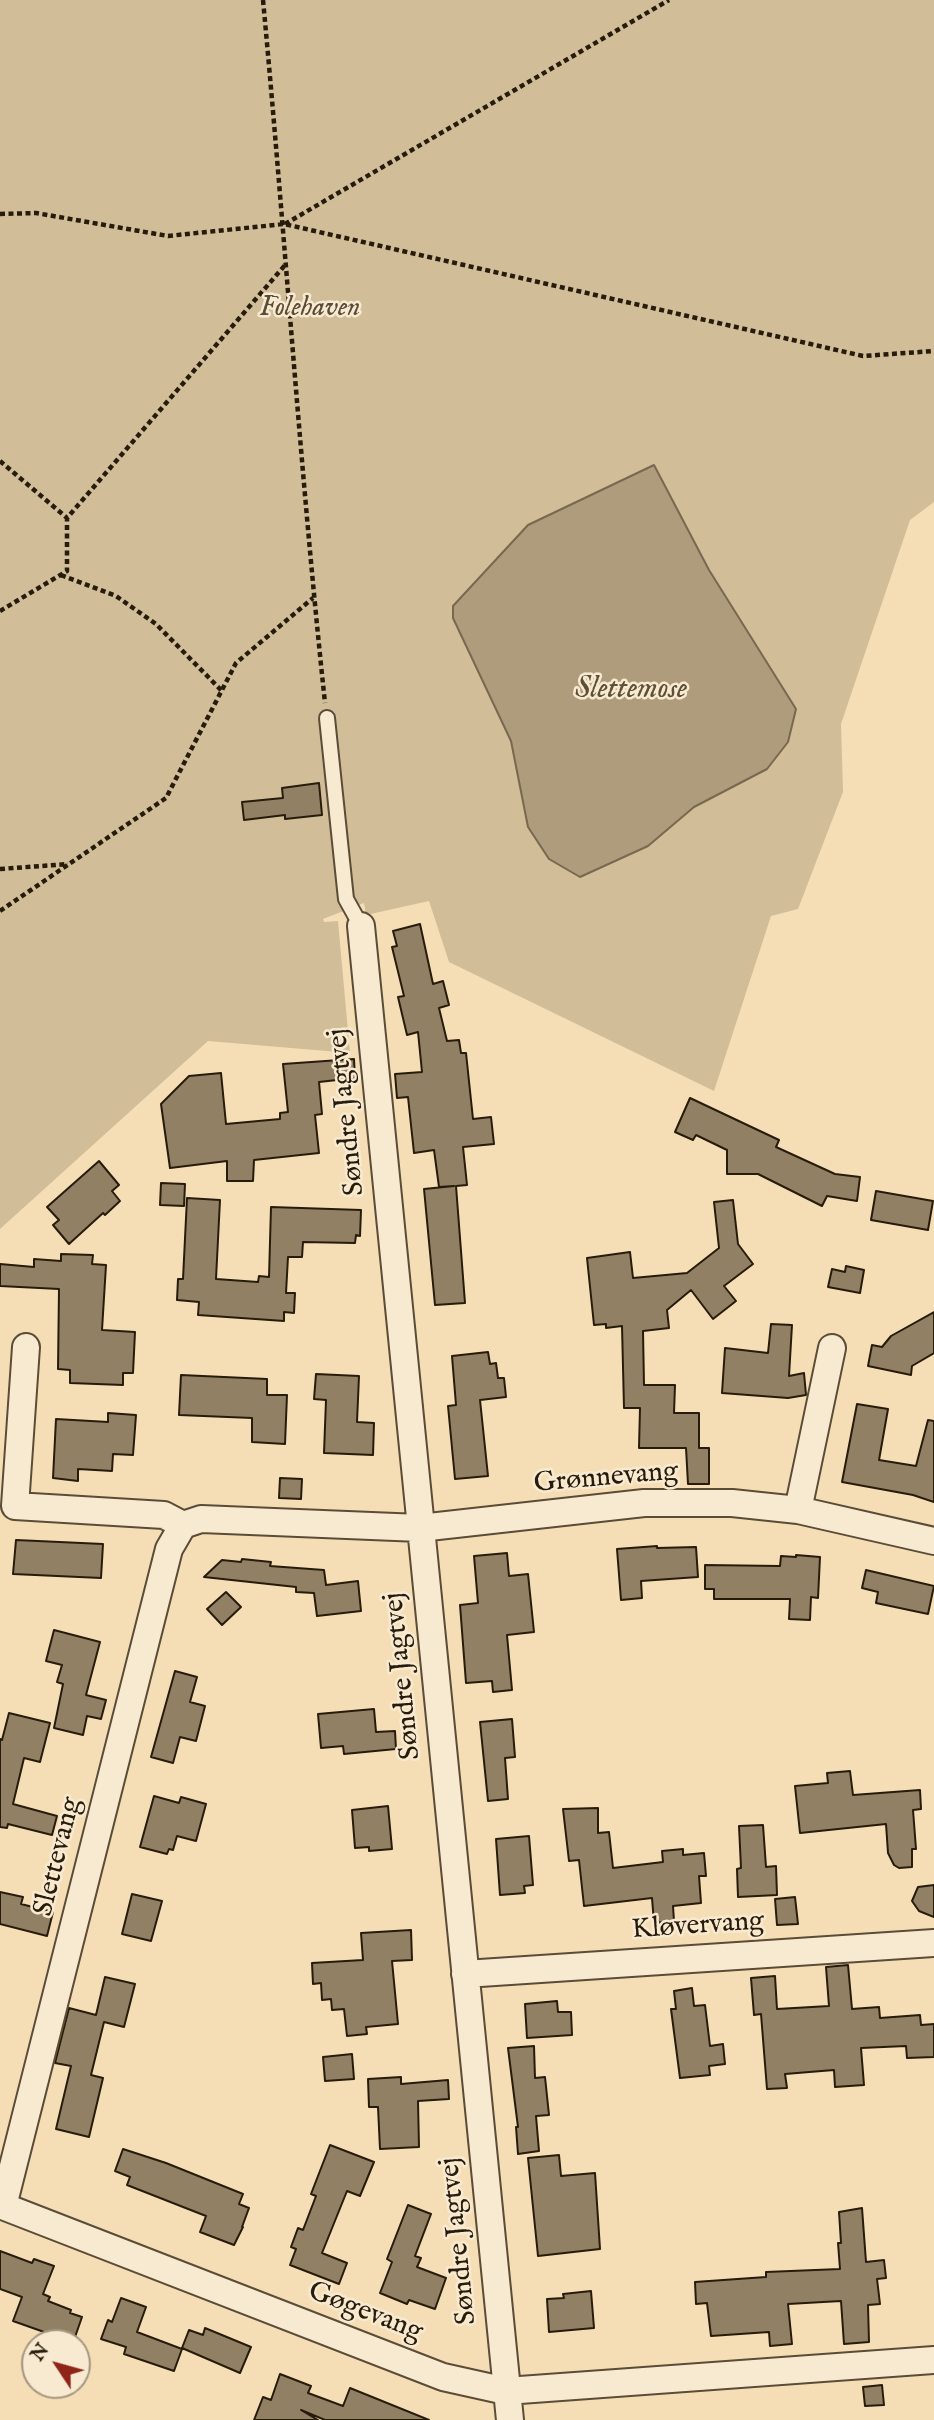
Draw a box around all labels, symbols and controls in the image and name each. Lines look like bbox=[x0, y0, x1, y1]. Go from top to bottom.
park label: Folehaven bbox=[260, 292, 360, 326]
water label: Slettemose bbox=[575, 673, 687, 709]
street label: Søndre Jagtvej bbox=[323, 1027, 373, 1197]
street label: Grønnevang bbox=[532, 1456, 680, 1502]
street label: Søndre Jagtvej bbox=[379, 1591, 429, 1761]
street label: Slettevang bbox=[28, 1794, 90, 1920]
street label: Kløvervang bbox=[631, 1906, 765, 1948]
street label: Søndre Jagtvej bbox=[435, 2156, 485, 2326]
street label: Gøgevang bbox=[303, 2276, 427, 2350]
north arrow bbox=[21, 2329, 91, 2399]
text: N bbox=[26, 2339, 55, 2367]

